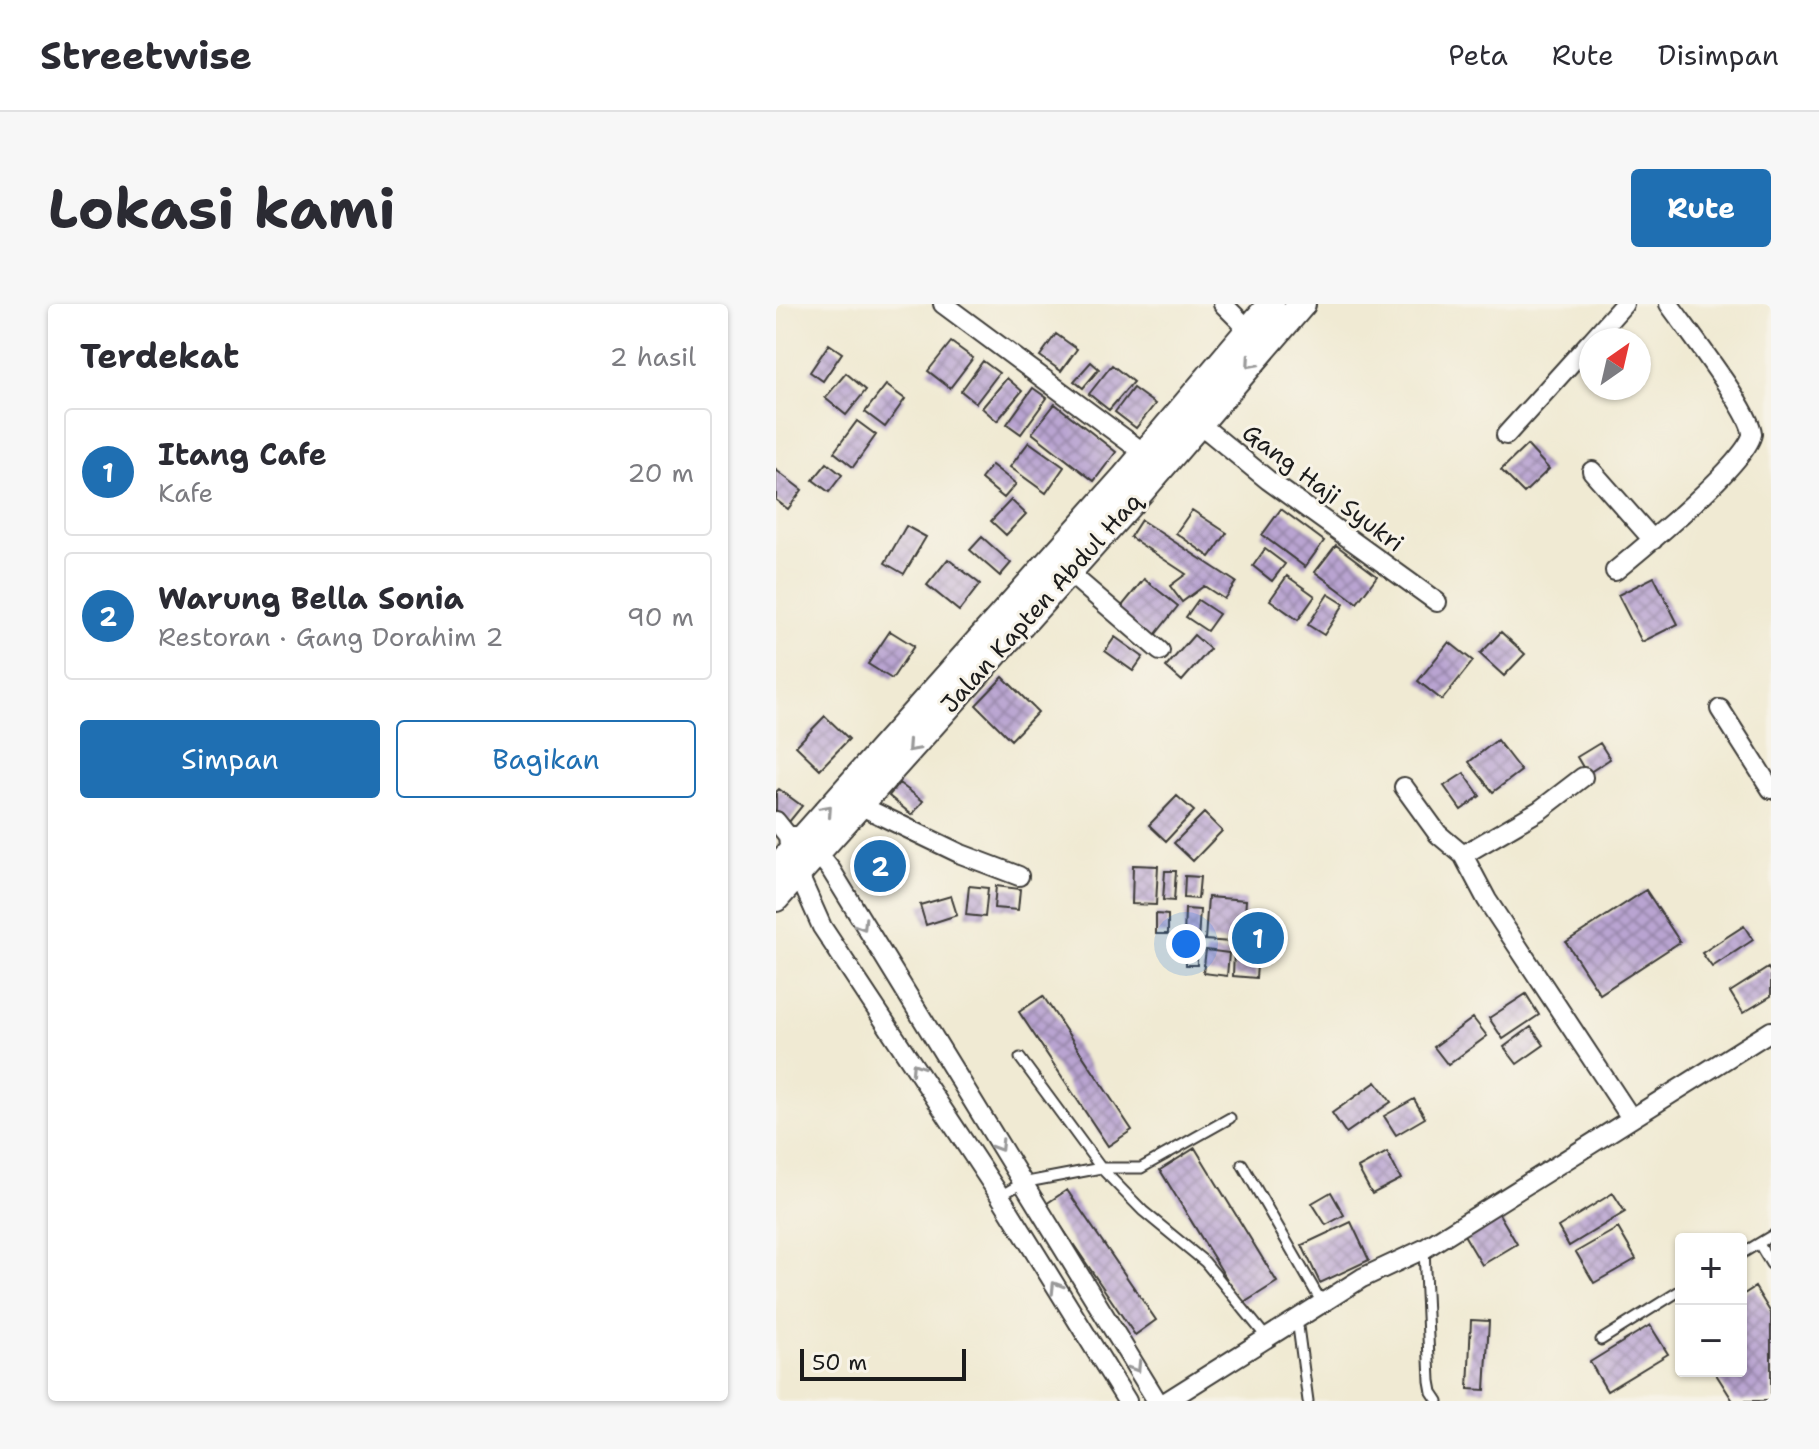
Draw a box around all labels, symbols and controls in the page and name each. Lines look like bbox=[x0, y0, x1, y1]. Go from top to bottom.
text: Streetwise bbox=[40, 30, 252, 81]
text: Peta bbox=[1448, 36, 1508, 74]
text: Rute bbox=[1552, 36, 1614, 74]
text: Disimpan bbox=[1658, 36, 1779, 74]
button: Rute bbox=[1631, 169, 1771, 247]
text: Lokasi kami bbox=[48, 171, 396, 246]
north arrow bbox=[1579, 328, 1651, 400]
text: Terdekat bbox=[80, 333, 239, 379]
text: 2 hasil bbox=[610, 339, 696, 374]
one-way arrow bbox=[1246, 354, 1261, 368]
street label: Gang Haji Syukri bbox=[1236, 417, 1410, 559]
text: Itang Cafe bbox=[158, 434, 327, 475]
text: 1 bbox=[102, 455, 114, 490]
text: 20 m bbox=[627, 455, 694, 490]
text: Kafe bbox=[158, 475, 213, 510]
street label: Jalan Kapten Abdul Haq bbox=[934, 485, 1150, 720]
text: Warung Bella Sonia bbox=[158, 578, 464, 619]
text: 2 bbox=[99, 599, 117, 634]
text: 90 m bbox=[627, 599, 694, 634]
text: Restoran · Gang Dorahim 2 bbox=[158, 619, 503, 654]
button: Simpan bbox=[80, 720, 380, 798]
button: Bagikan bbox=[396, 720, 696, 798]
one-way arrow bbox=[907, 737, 921, 752]
one-way arrow bbox=[818, 805, 832, 820]
pin: 2 bbox=[854, 836, 906, 896]
pin: 1 bbox=[1232, 908, 1284, 968]
one-way arrow bbox=[853, 916, 868, 931]
your location bbox=[1166, 924, 1206, 964]
one-way arrow bbox=[910, 1063, 925, 1077]
one-way arrow bbox=[989, 1137, 1005, 1152]
map controls bbox=[1675, 1233, 1747, 1377]
button: + bbox=[1675, 1233, 1747, 1305]
one-way arrow bbox=[1050, 1281, 1065, 1296]
button: − bbox=[1675, 1305, 1747, 1377]
scale bar bbox=[800, 1345, 966, 1381]
text: 50 m bbox=[812, 1348, 867, 1377]
one-way arrow bbox=[1127, 1358, 1142, 1373]

